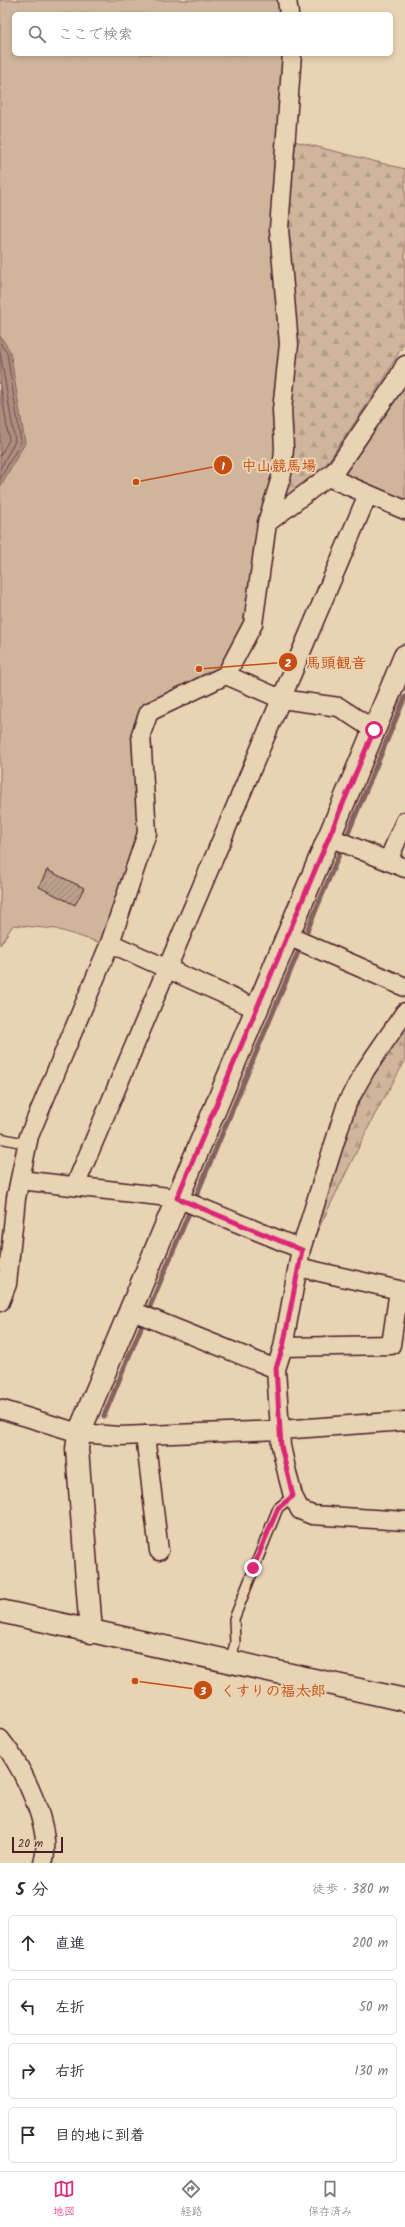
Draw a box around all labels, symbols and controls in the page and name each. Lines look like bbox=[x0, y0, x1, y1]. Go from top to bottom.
search box bbox=[12, 12, 393, 56]
icon: search bbox=[26, 23, 48, 45]
text: ここで検索 bbox=[58, 23, 133, 47]
callout: 中山競馬場 bbox=[213, 452, 324, 479]
text: 中山競馬場 bbox=[241, 455, 317, 479]
text: 1 bbox=[221, 457, 225, 476]
callout: 馬頭観音 bbox=[278, 649, 374, 676]
text: 馬頭観音 bbox=[306, 652, 366, 676]
text: 2 bbox=[285, 654, 292, 673]
route start bbox=[365, 721, 383, 739]
route end bbox=[244, 1559, 262, 1577]
callout: くすりの福太郎 bbox=[193, 1677, 334, 1704]
text: くすりの福太郎 bbox=[220, 1680, 326, 1704]
text: 3 bbox=[199, 1682, 207, 1701]
scale bar bbox=[12, 1835, 63, 1854]
text: 20 m bbox=[18, 1835, 43, 1853]
text: 5 分 bbox=[16, 1877, 48, 1904]
text: 徒歩 · 380 m bbox=[312, 1879, 389, 1900]
icon: ahead bbox=[17, 1932, 39, 1954]
text: 直進 bbox=[55, 1932, 85, 1956]
text: 200 m bbox=[352, 1933, 388, 1954]
icon: left bbox=[17, 1996, 39, 2018]
text: 左折 bbox=[55, 1996, 85, 2020]
text: 50 m bbox=[359, 1997, 388, 2018]
icon: right bbox=[17, 2060, 39, 2082]
text: 右折 bbox=[55, 2060, 85, 2084]
text: 130 m bbox=[354, 2061, 388, 2082]
icon: arrive bbox=[17, 2124, 39, 2146]
text: 目的地に到着 bbox=[55, 2124, 145, 2148]
tab: 地図 bbox=[53, 2178, 75, 2221]
tab: 経路 bbox=[180, 2178, 202, 2221]
tab: 保存済み bbox=[308, 2178, 352, 2221]

